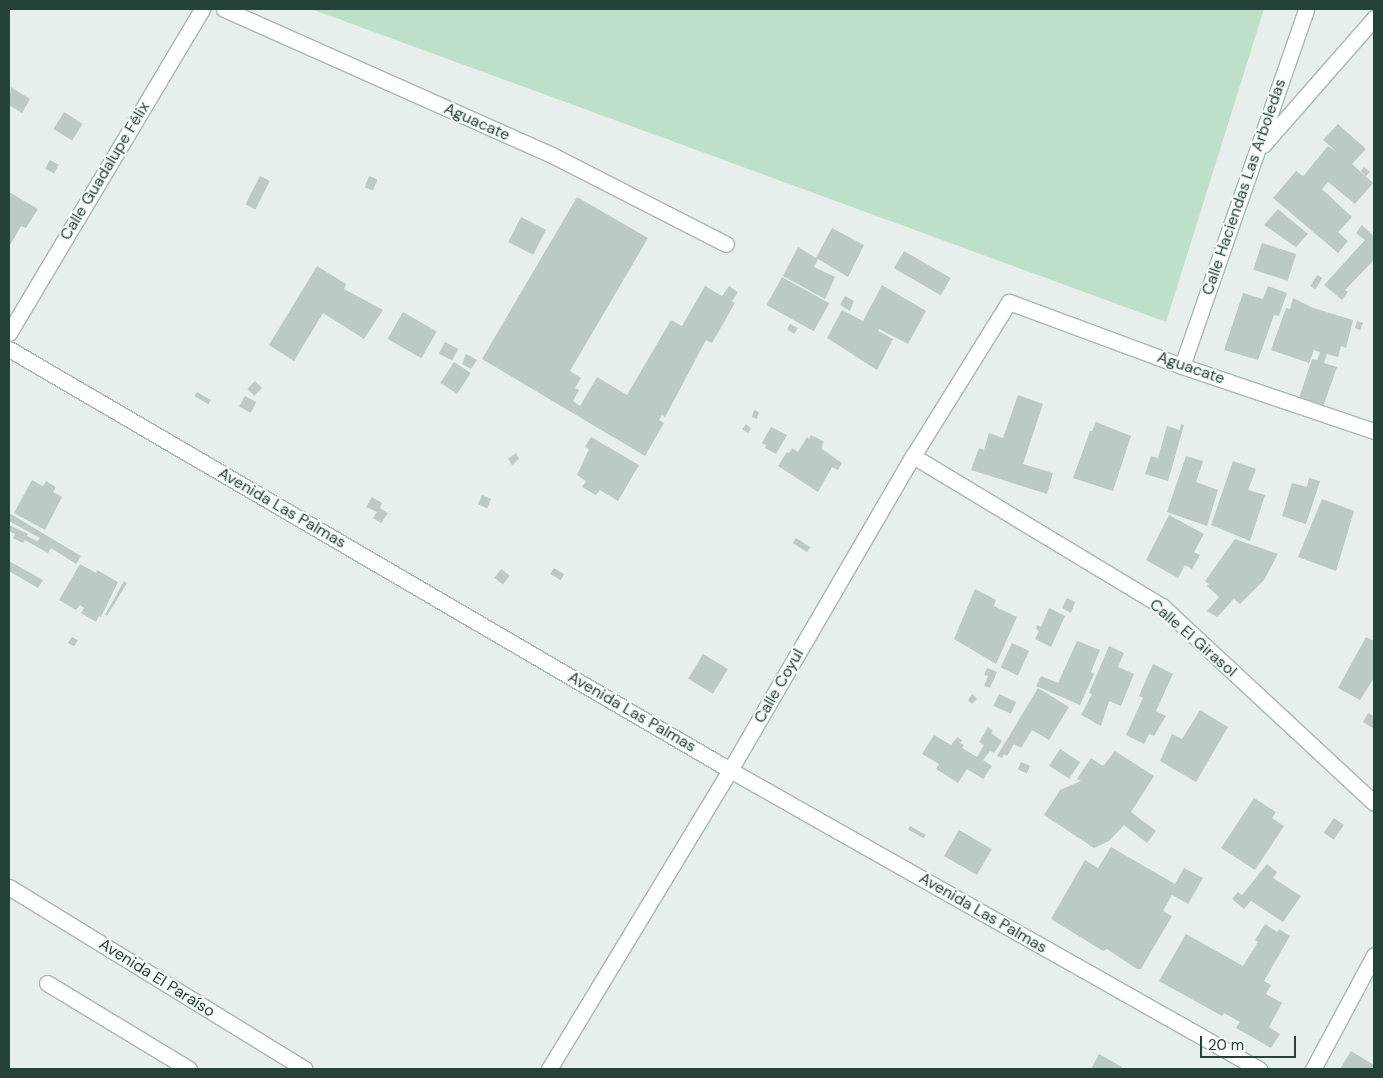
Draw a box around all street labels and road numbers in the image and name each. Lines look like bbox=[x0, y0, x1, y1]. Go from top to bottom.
street label: Calle Haciendas Las Arboledas bbox=[1198, 76, 1290, 298]
street label: Calle Guadalupe Félix bbox=[56, 98, 154, 244]
street label: Aguacate bbox=[441, 99, 513, 145]
street label: Aguacate bbox=[1155, 347, 1227, 389]
street label: Avenida Las Palmas bbox=[215, 464, 349, 552]
street label: Calle El Girasol bbox=[1145, 595, 1241, 681]
street label: Calle Coyul bbox=[750, 645, 808, 727]
street label: Avenida Las Palmas bbox=[565, 668, 699, 756]
street label: Avenida Las Palmas bbox=[916, 869, 1050, 957]
street label: Avenida El Paraíso bbox=[95, 935, 219, 1021]

